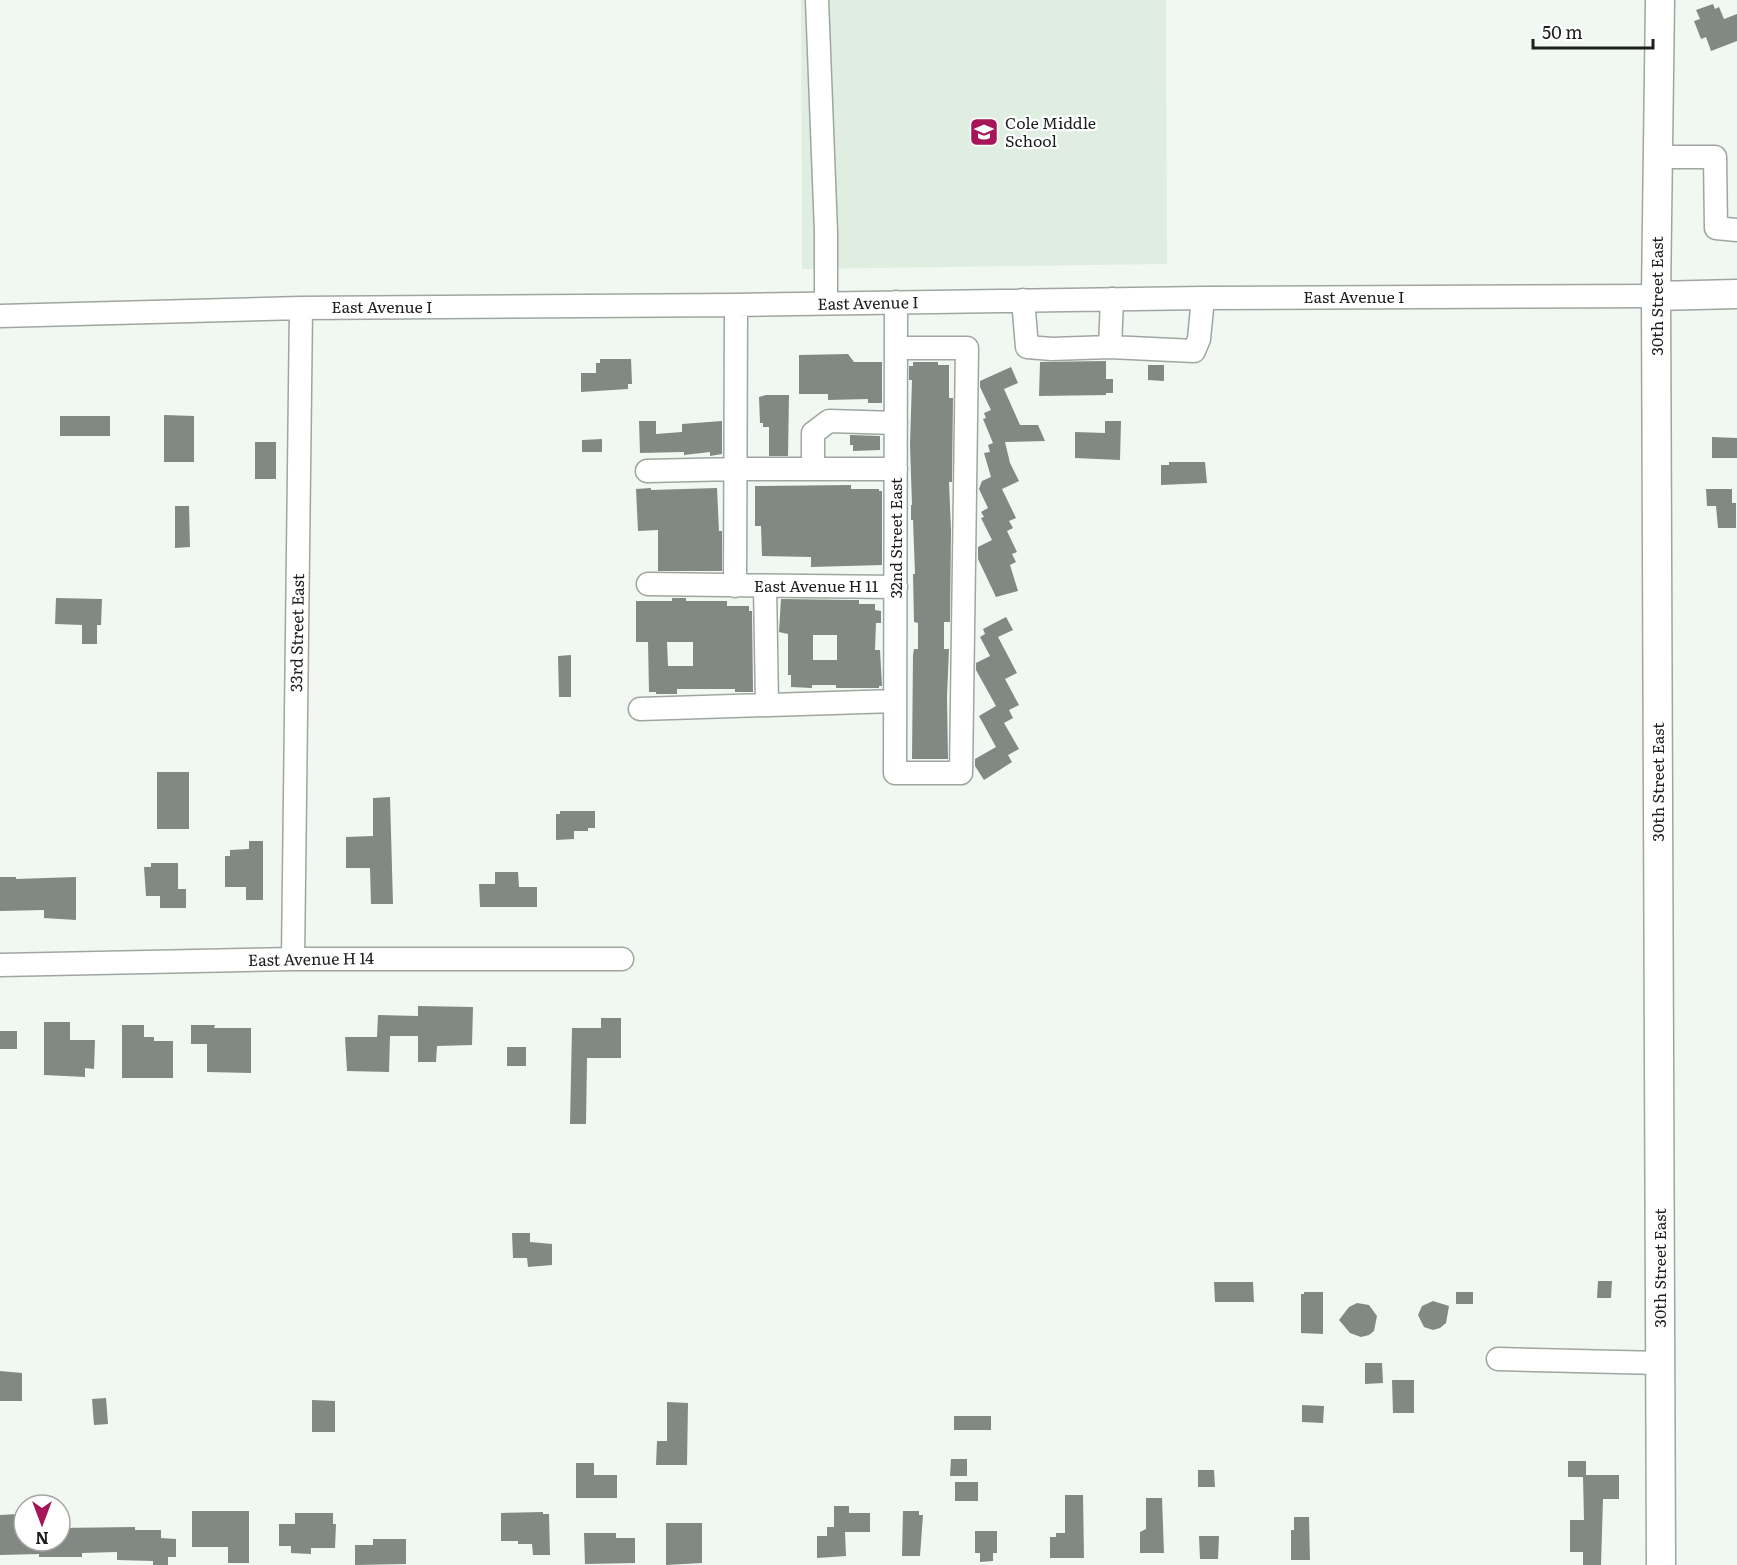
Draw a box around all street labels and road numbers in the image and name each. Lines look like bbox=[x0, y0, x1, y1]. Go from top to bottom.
street label: 30th Street East bbox=[1644, 236, 1668, 356]
street label: East Avenue I bbox=[1303, 284, 1405, 308]
street label: East Avenue I bbox=[817, 289, 919, 315]
street label: East Avenue I bbox=[331, 294, 433, 318]
street label: 32nd Street East bbox=[883, 477, 907, 598]
street label: 33rd Street East bbox=[283, 573, 309, 692]
street label: East Avenue H 11 bbox=[754, 573, 879, 597]
street label: 30th Street East bbox=[1645, 722, 1669, 842]
street label: East Avenue H 14 bbox=[248, 945, 374, 971]
street label: 30th Street East bbox=[1647, 1208, 1671, 1328]

